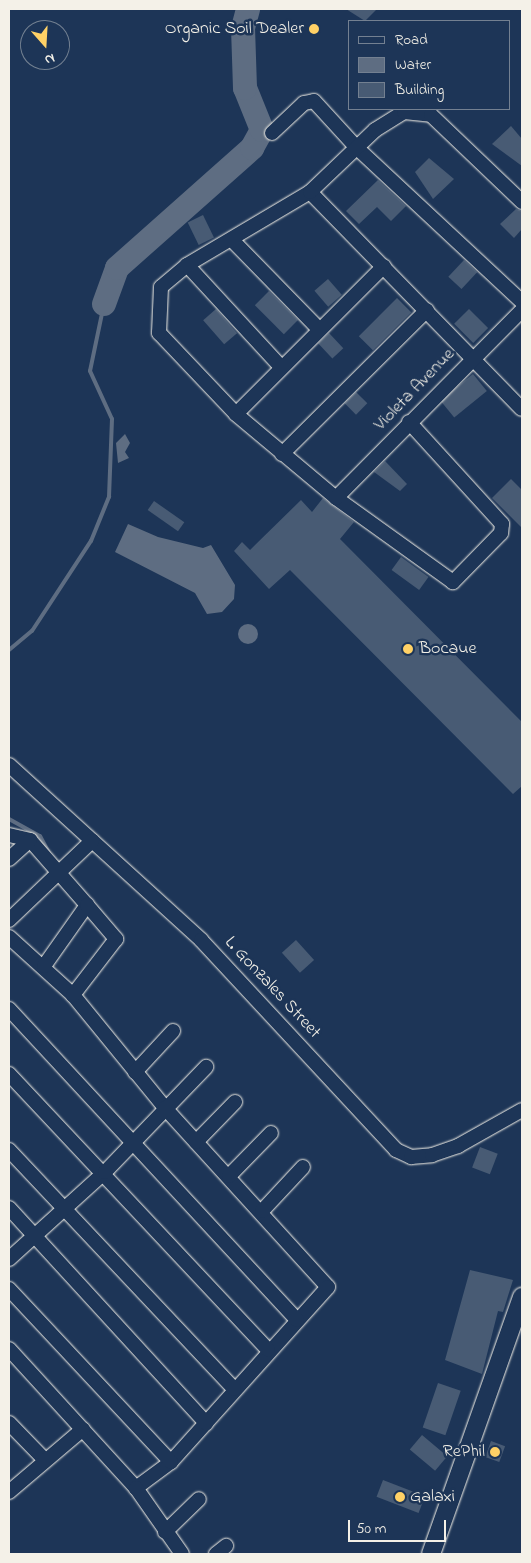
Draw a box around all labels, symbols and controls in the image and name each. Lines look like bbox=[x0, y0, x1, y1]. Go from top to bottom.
place label: Organic Soil Dealer bbox=[165, 18, 304, 40]
north arrow bbox=[20, 20, 70, 70]
legend bbox=[348, 20, 511, 110]
marker: Organic Soil Dealer bbox=[308, 23, 320, 35]
text: Road bbox=[395, 29, 428, 51]
text: N bbox=[42, 47, 58, 70]
text: Water bbox=[395, 54, 431, 76]
text: Building bbox=[395, 79, 444, 101]
street label: Violeta Avenue bbox=[370, 344, 460, 436]
place label: Bocaue bbox=[419, 638, 476, 660]
marker: Bocaue bbox=[401, 642, 415, 656]
street label: L. Gonzales Street bbox=[219, 932, 325, 1044]
place label: RePhil bbox=[443, 1441, 485, 1463]
marker: RePhil bbox=[489, 1446, 501, 1458]
place label: Galaxi bbox=[410, 1486, 455, 1508]
marker: Galaxi bbox=[394, 1491, 406, 1503]
scale bar bbox=[351, 1510, 448, 1542]
text: 50 m bbox=[356, 1518, 386, 1540]

